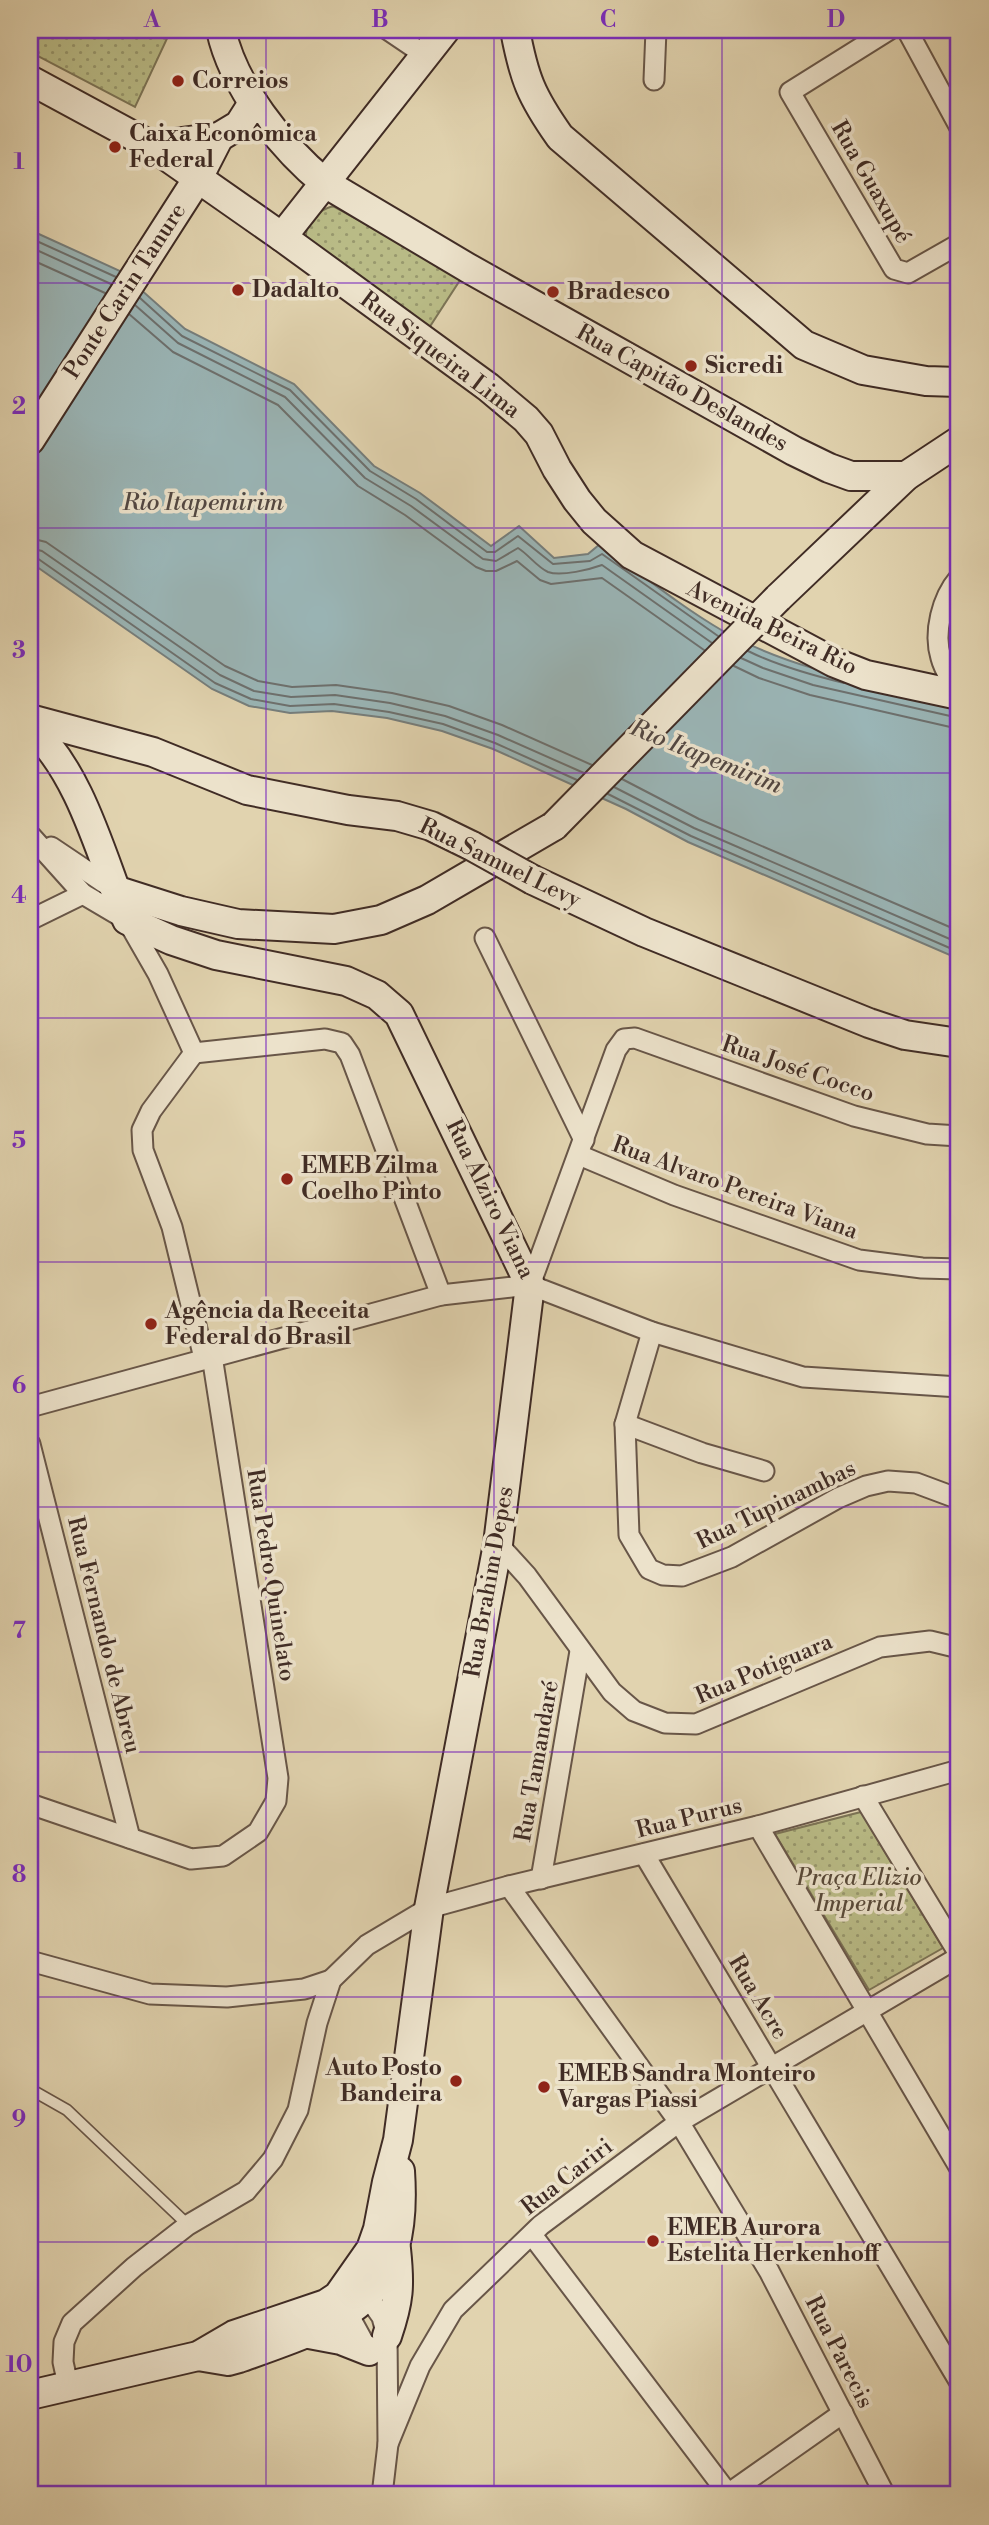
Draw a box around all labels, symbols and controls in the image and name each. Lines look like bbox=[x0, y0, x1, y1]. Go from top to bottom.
text: A bbox=[143, 6, 161, 34]
text: B bbox=[371, 6, 389, 34]
text: C bbox=[600, 6, 616, 34]
text: D bbox=[827, 6, 845, 34]
place label: Correios bbox=[192, 67, 289, 95]
marker: Correios bbox=[170, 73, 186, 89]
street label: Rua Guaxupé bbox=[825, 116, 917, 248]
place label: Caixa Econômica Federal bbox=[129, 120, 317, 174]
marker: Caixa Econômica Federal bbox=[107, 139, 123, 155]
text: 1 bbox=[13, 148, 25, 176]
street label: Ponte Carin Tanure bbox=[58, 198, 192, 384]
place label: Dadalto bbox=[252, 276, 339, 304]
place label: Bradesco bbox=[567, 278, 670, 306]
marker: Dadalto bbox=[230, 282, 246, 298]
marker: Bradesco bbox=[545, 284, 561, 300]
street label: Rua Siqueira Lima bbox=[354, 286, 526, 425]
street label: Rua Capitão Deslandes bbox=[571, 318, 793, 458]
place label: Sicredi bbox=[705, 352, 783, 380]
marker: Sicredi bbox=[683, 358, 699, 374]
text: 2 bbox=[12, 393, 26, 421]
water label: Rio Itapemirim bbox=[121, 488, 284, 518]
street label: Avenida Beira Rio bbox=[681, 574, 862, 681]
text: 3 bbox=[12, 637, 26, 665]
water label: Rio Itapemirim bbox=[625, 713, 787, 801]
street label: Rua Samuel Levy bbox=[415, 812, 586, 915]
text: 4 bbox=[11, 882, 27, 910]
street label: Rua José Cocco bbox=[718, 1030, 878, 1108]
street label: Rua Alziro Viana bbox=[439, 1115, 541, 1283]
text: 5 bbox=[12, 1127, 26, 1155]
street label: Rua Alvaro Pereira Viana bbox=[608, 1131, 862, 1246]
place label: EMEB Zilma Coelho Pinto bbox=[301, 1152, 442, 1206]
marker: EMEB Zilma Coelho Pinto bbox=[279, 1171, 295, 1187]
place label: Agência da Receita Federal do Brasil bbox=[164, 1297, 370, 1351]
marker: Agência da Receita Federal do Brasil bbox=[143, 1316, 159, 1332]
text: 6 bbox=[12, 1372, 26, 1400]
street label: Rua Tupinambas bbox=[692, 1454, 860, 1556]
street label: Rua Pedro Quinelato bbox=[240, 1467, 302, 1683]
street label: Rua Brahim Depes bbox=[458, 1484, 520, 1680]
street label: Rua Fernando de Abreu bbox=[61, 1514, 147, 1756]
text: 7 bbox=[12, 1617, 26, 1645]
street label: Rua Potiguara bbox=[691, 1627, 837, 1710]
street label: Rua Tamandaré bbox=[509, 1678, 565, 1844]
street label: Rua Purus bbox=[633, 1791, 745, 1845]
text: 8 bbox=[12, 1861, 26, 1889]
park label: Praça Elizio Imperial bbox=[796, 1864, 921, 1918]
street label: Rua Acre bbox=[722, 1950, 794, 2044]
place label: Auto Posto Bandeira bbox=[325, 2054, 443, 2108]
place label: EMEB Sandra Monteiro Vargas Piassi bbox=[557, 2060, 816, 2114]
marker: Auto Posto Bandeira bbox=[448, 2073, 464, 2089]
marker: EMEB Sandra Monteiro Vargas Piassi bbox=[536, 2079, 552, 2095]
text: 9 bbox=[12, 2106, 26, 2134]
street label: Rua Cariri bbox=[516, 2132, 618, 2222]
place label: EMEB Aurora Estelita Herkenhoff bbox=[667, 2214, 882, 2268]
marker: EMEB Aurora Estelita Herkenhoff bbox=[645, 2233, 661, 2249]
street label: Rua Parecis bbox=[799, 2291, 879, 2413]
text: 10 bbox=[5, 2351, 33, 2379]

